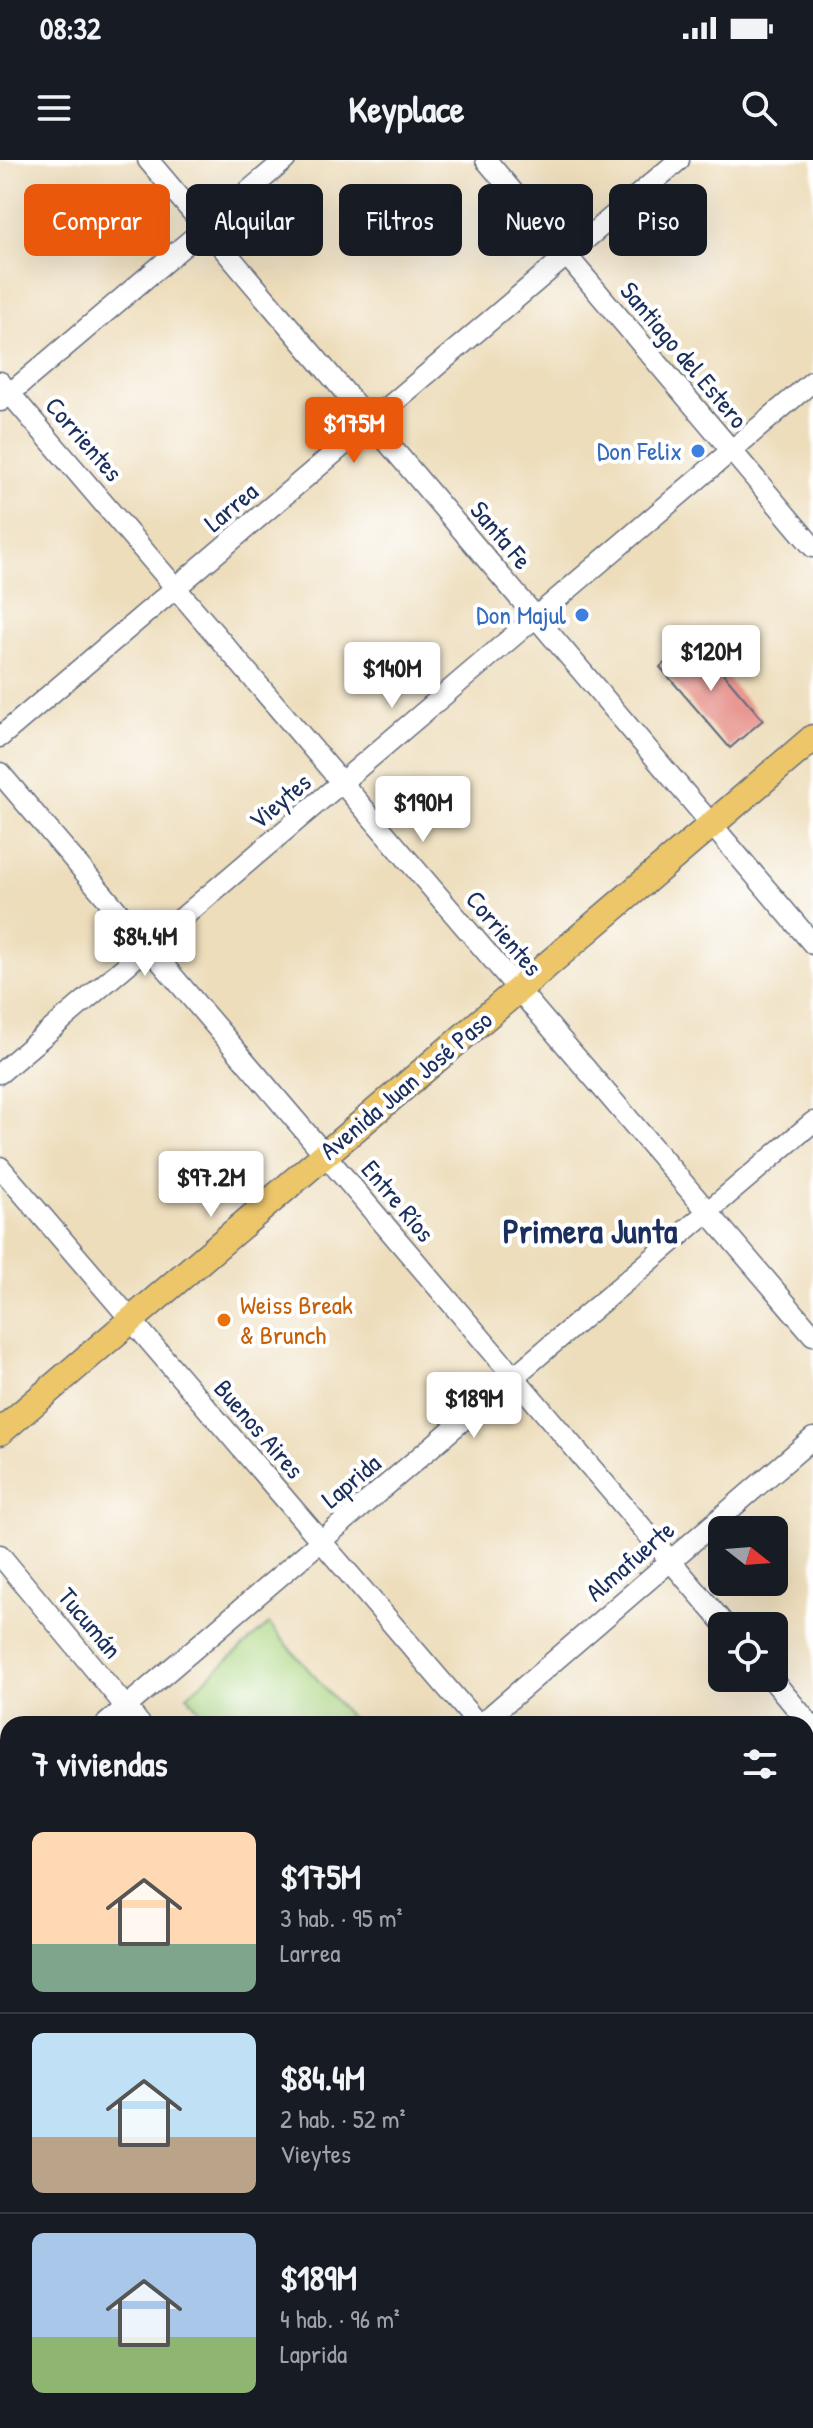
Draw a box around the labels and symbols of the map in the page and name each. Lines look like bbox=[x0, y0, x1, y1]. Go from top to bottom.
street label: Santiago del Estero bbox=[613, 274, 756, 435]
street label: Corrientes bbox=[38, 389, 131, 489]
pin: $175M bbox=[298, 397, 410, 465]
place label: Don Felix bbox=[597, 433, 682, 468]
marker: Don Felix bbox=[689, 442, 707, 460]
street label: Larrea bbox=[196, 474, 265, 539]
street label: Santa Fe bbox=[463, 493, 540, 576]
place label: Don Majul bbox=[476, 597, 566, 632]
marker: Don Majul bbox=[573, 606, 591, 624]
pin: $120M bbox=[655, 625, 767, 693]
pin: $140M bbox=[336, 642, 448, 710]
street label: Vieytes bbox=[241, 764, 318, 837]
pin: $190M bbox=[367, 776, 479, 844]
street label: Corrientes bbox=[458, 882, 551, 983]
pin: $84.4M bbox=[80, 910, 210, 978]
street label: Avenida Juan José Paso bbox=[312, 1002, 499, 1167]
pin: $97.2M bbox=[146, 1151, 276, 1219]
street label: Entre Ríos bbox=[354, 1152, 443, 1249]
district label: Primera Junta bbox=[503, 1208, 678, 1254]
place label: Weiss Break & Brunch bbox=[240, 1287, 353, 1352]
marker: Weiss Break & Brunch bbox=[215, 1311, 233, 1329]
street label: Buenos Aires bbox=[206, 1372, 312, 1486]
pin: $189M bbox=[418, 1372, 530, 1440]
street label: Laprida bbox=[314, 1446, 388, 1516]
street label: Almafuerte bbox=[578, 1512, 681, 1609]
north arrow bbox=[708, 1516, 788, 1596]
street label: Tucumán bbox=[50, 1580, 130, 1666]

